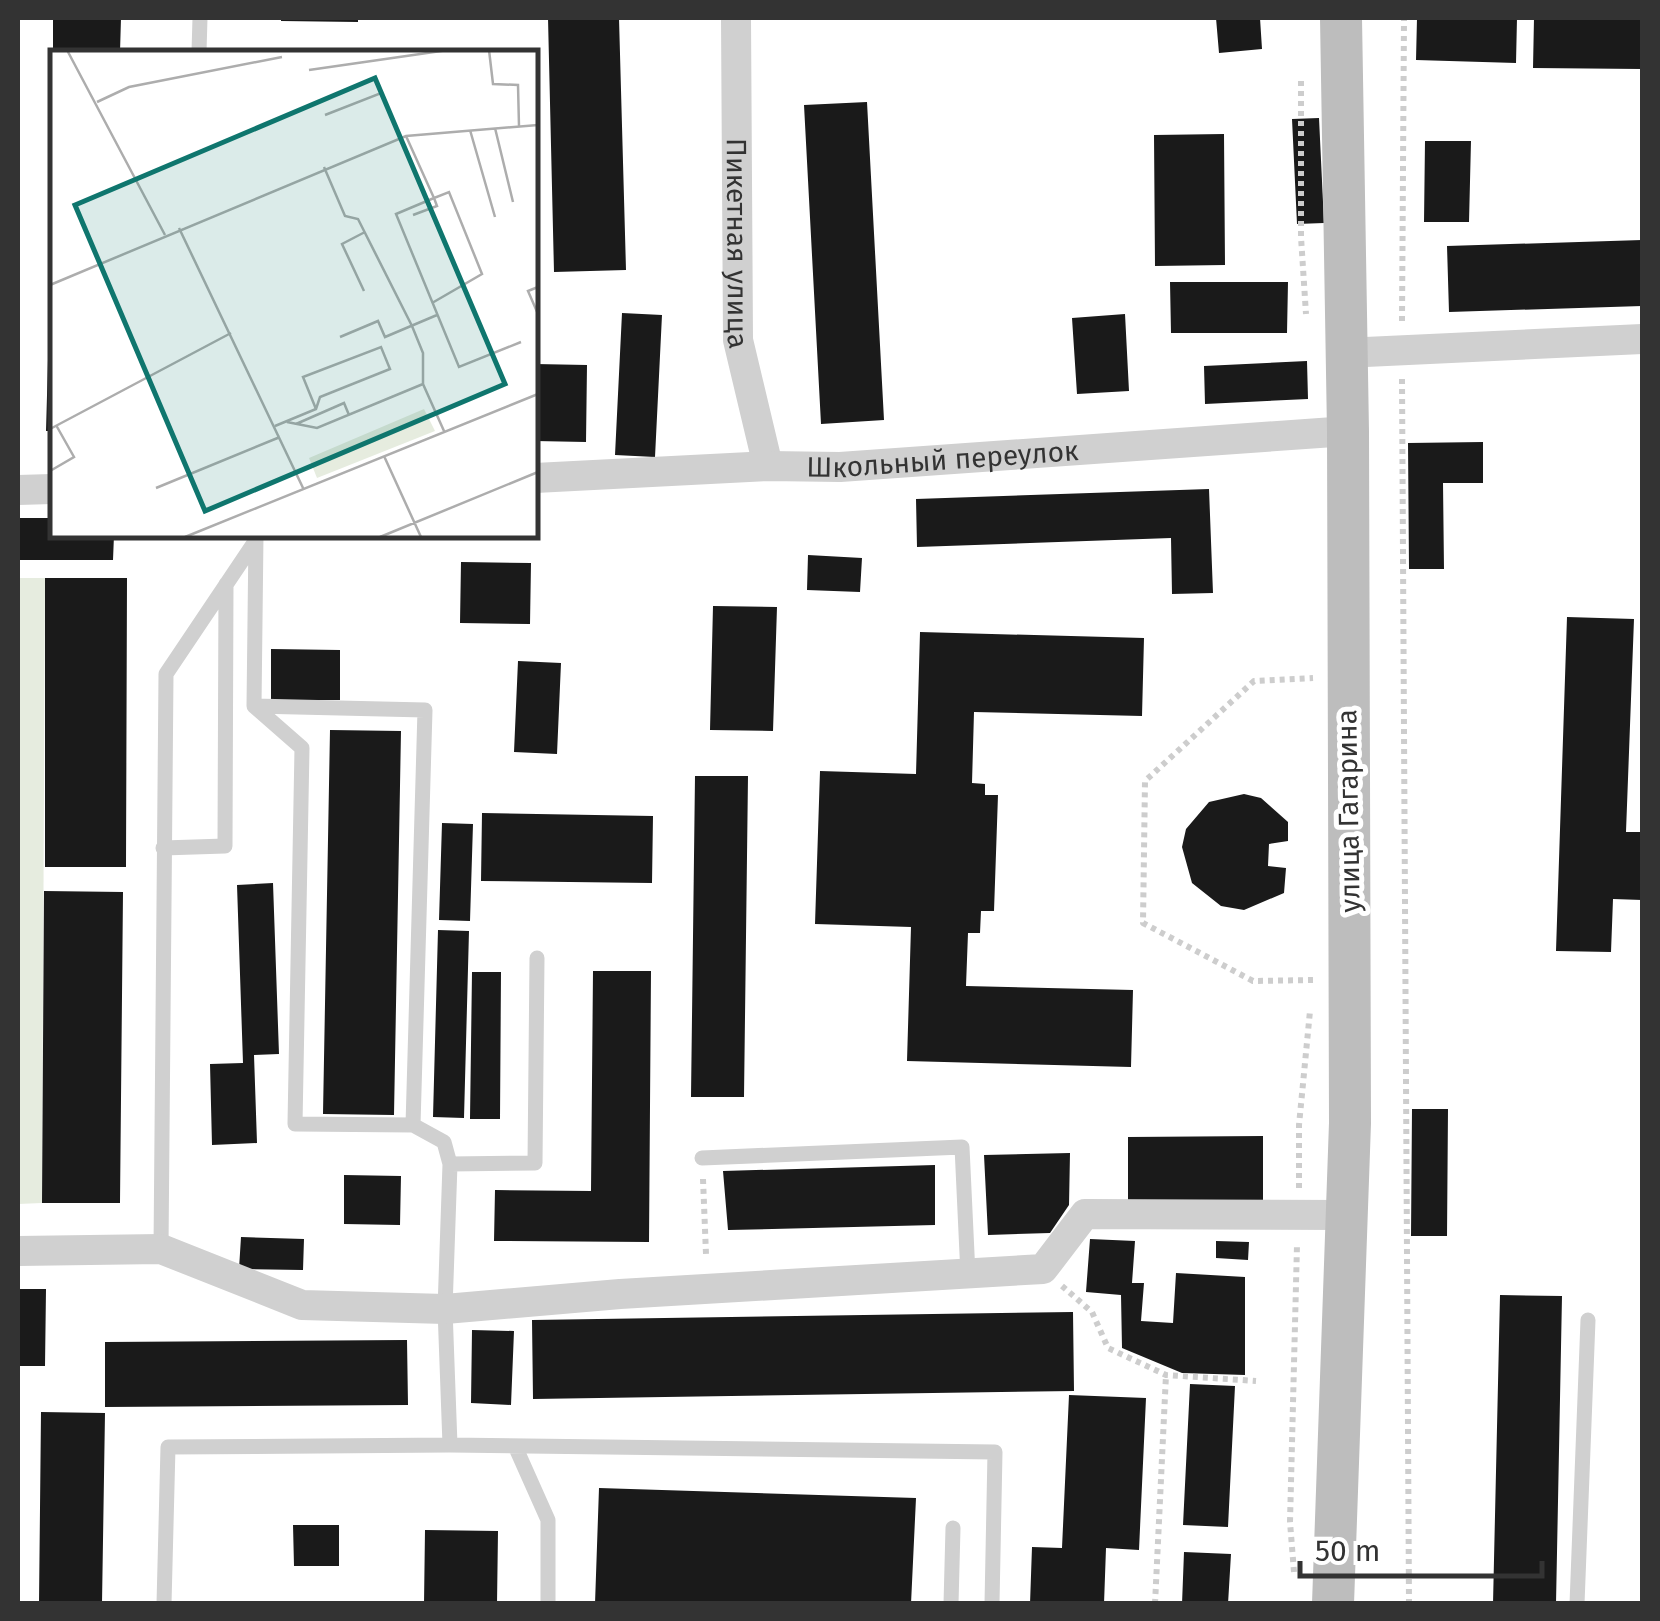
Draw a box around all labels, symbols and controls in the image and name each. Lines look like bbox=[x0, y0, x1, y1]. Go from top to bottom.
inset map bbox=[50, 50, 538, 538]
street label: Пикетная улица bbox=[720, 138, 755, 352]
street label: Школьный переулок bbox=[806, 434, 1080, 484]
street label: улица Гагарина bbox=[1330, 709, 1367, 913]
scale bar bbox=[1300, 1516, 1542, 1578]
text: 50 m bbox=[1315, 1533, 1380, 1569]

